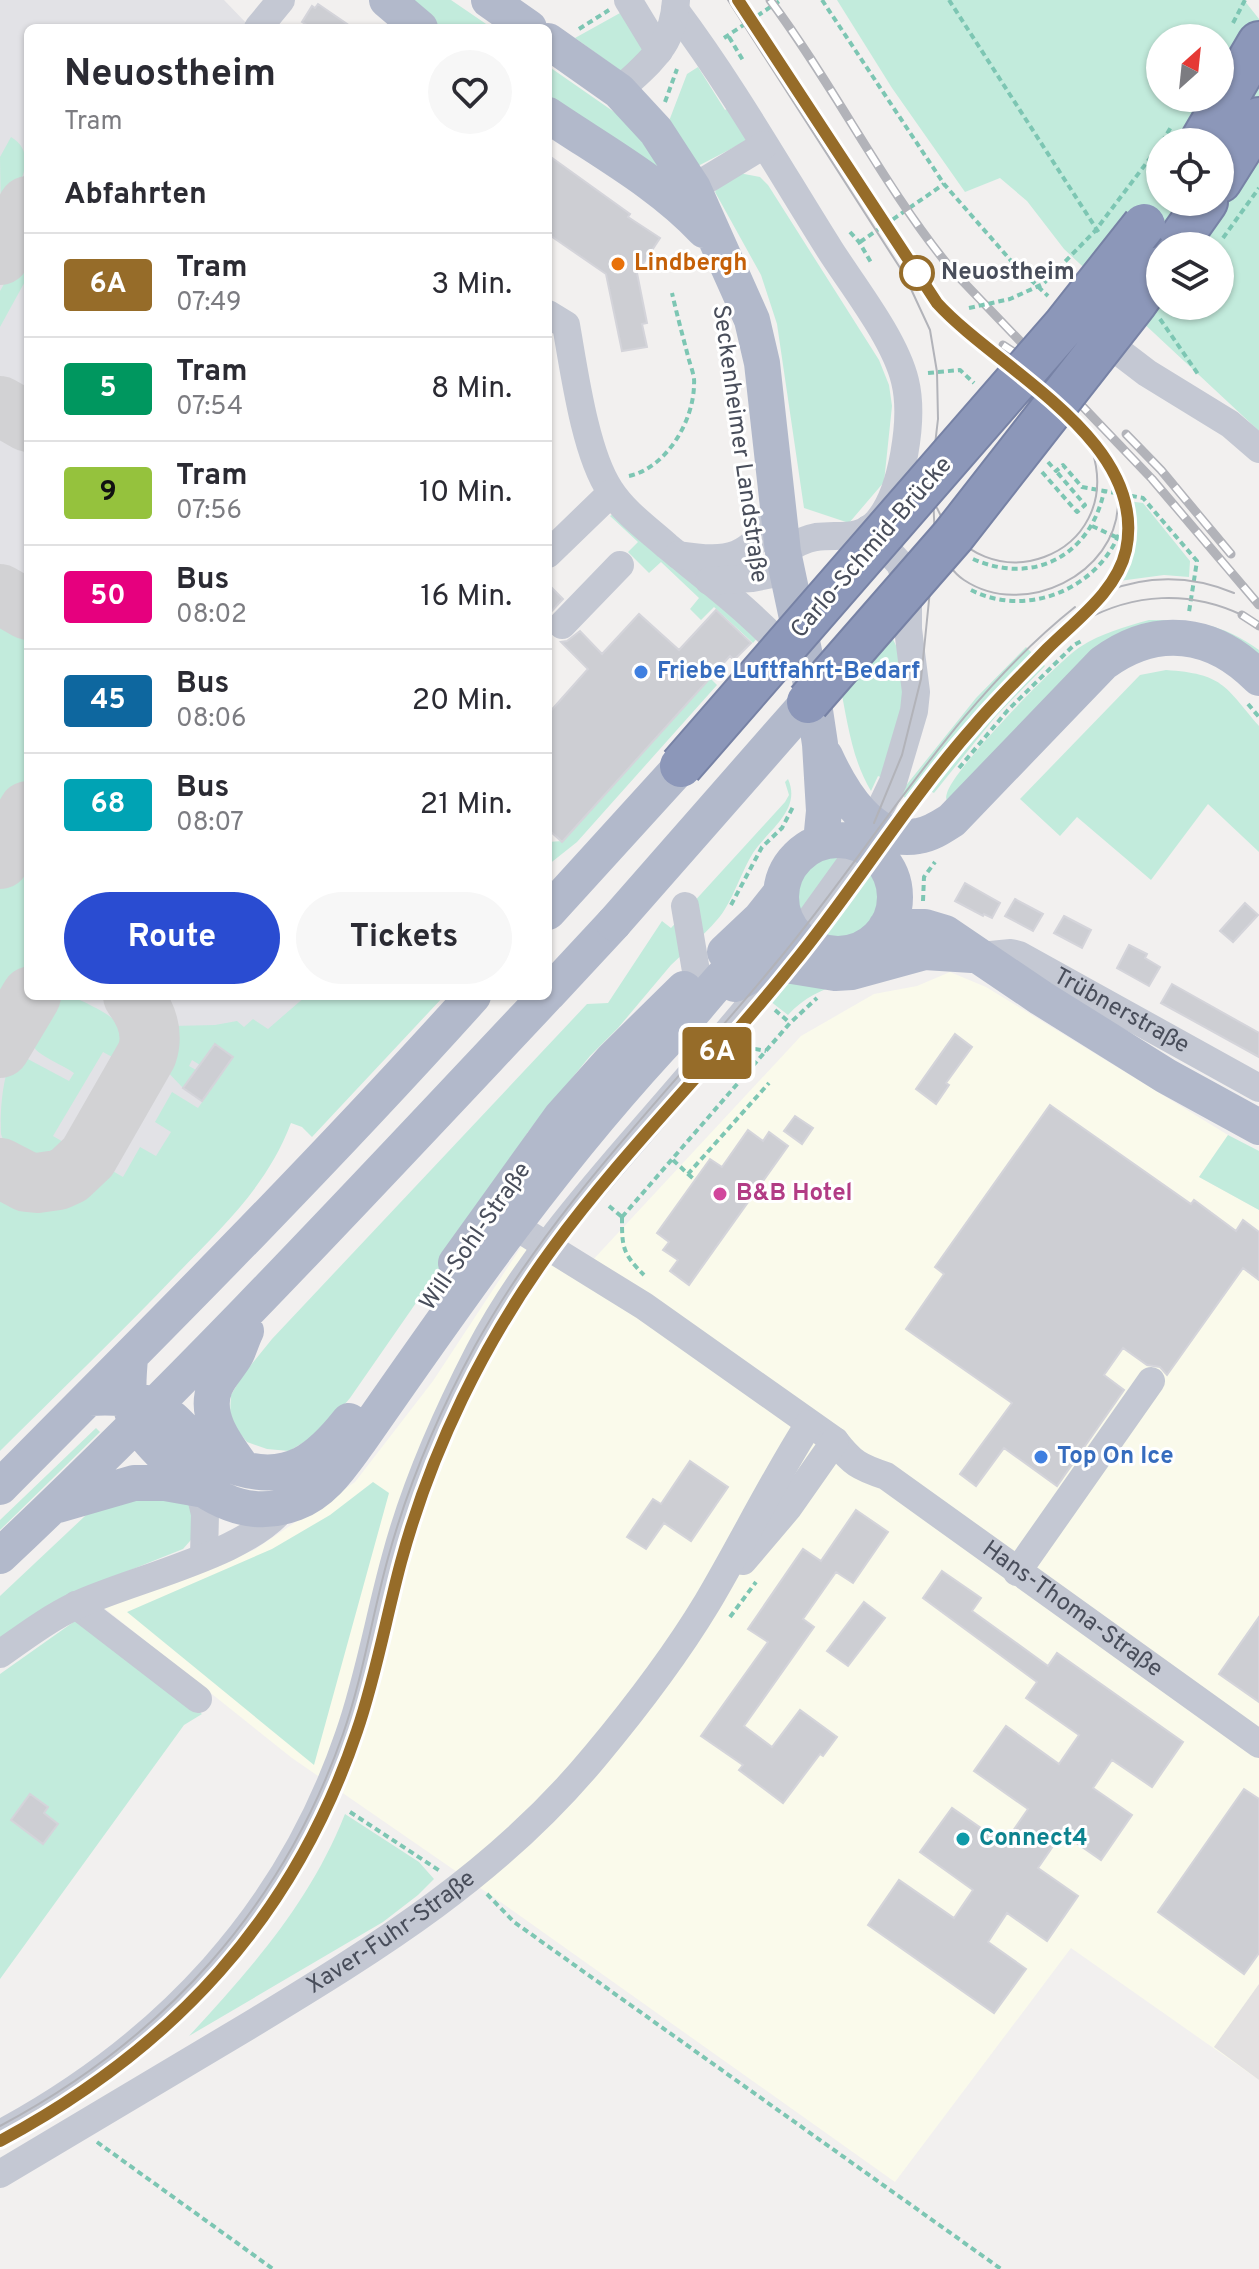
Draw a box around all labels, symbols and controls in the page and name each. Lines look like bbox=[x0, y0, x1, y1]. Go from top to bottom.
north arrow bbox=[1146, 24, 1234, 112]
map controls bbox=[1146, 24, 1234, 320]
button: heart bbox=[428, 50, 512, 134]
text: Neuostheim bbox=[64, 51, 276, 100]
text: Tram bbox=[64, 106, 123, 139]
button: locate bbox=[1146, 128, 1234, 216]
text: Abfahrten bbox=[64, 177, 207, 214]
button: layers bbox=[1146, 232, 1234, 320]
place label: Lindbergh bbox=[634, 249, 747, 279]
text: Tram bbox=[176, 250, 247, 287]
marker: Lindbergh bbox=[609, 255, 627, 273]
marker: Neuostheim bbox=[900, 256, 934, 290]
place label: Neuostheim bbox=[941, 258, 1075, 288]
text: 6A bbox=[89, 267, 127, 303]
text: 3 Min. bbox=[431, 267, 512, 304]
text: 07:49 bbox=[176, 287, 242, 320]
street label: Seckenheimer Landstraße bbox=[705, 303, 773, 585]
text: Tram bbox=[176, 354, 247, 391]
text: 5 bbox=[99, 371, 117, 407]
text: 8 Min. bbox=[431, 371, 512, 408]
text: 07:54 bbox=[176, 391, 243, 424]
street label: Carlo-Schmid-Brücke bbox=[785, 451, 959, 645]
text: Tram bbox=[176, 458, 247, 495]
text: 9 bbox=[99, 475, 117, 511]
text: 10 Min. bbox=[419, 475, 512, 512]
text: 07:56 bbox=[176, 495, 242, 528]
text: Bus bbox=[176, 562, 229, 599]
text: 50 bbox=[90, 579, 126, 615]
text: 16 Min. bbox=[420, 579, 512, 616]
text: 08:02 bbox=[176, 599, 247, 632]
place label: Friebe Luftfahrt-Bedarf bbox=[657, 657, 920, 687]
marker: Friebe Luftfahrt-Bedarf bbox=[632, 663, 650, 681]
text: Bus bbox=[176, 666, 229, 703]
text: 45 bbox=[90, 683, 126, 719]
text: 20 Min. bbox=[412, 683, 512, 720]
text: 08:06 bbox=[176, 703, 247, 736]
text: Bus bbox=[176, 770, 229, 807]
text: 68 bbox=[91, 787, 125, 823]
text: 21 Min. bbox=[420, 787, 512, 824]
text: 08:07 bbox=[176, 807, 244, 840]
button: Route bbox=[64, 892, 280, 984]
button: Tickets bbox=[296, 892, 512, 984]
street label: Trübnerstraße bbox=[1048, 962, 1194, 1061]
line badge: 6A bbox=[681, 1027, 753, 1079]
text: 6A bbox=[698, 1035, 736, 1071]
street label: Will-Sohl-Straße bbox=[414, 1157, 538, 1317]
place label: B&B Hotel bbox=[736, 1179, 853, 1209]
marker: B&B Hotel bbox=[711, 1185, 729, 1203]
place label: Top On Ice bbox=[1057, 1442, 1174, 1472]
marker: Top On Ice bbox=[1032, 1448, 1050, 1466]
street label: Hans-Thoma-Straße bbox=[976, 1535, 1168, 1685]
place label: Connect4 bbox=[979, 1824, 1088, 1854]
marker: Connect4 bbox=[954, 1830, 972, 1848]
street label: Xaver-Fuhr-Straße bbox=[302, 1864, 482, 2001]

